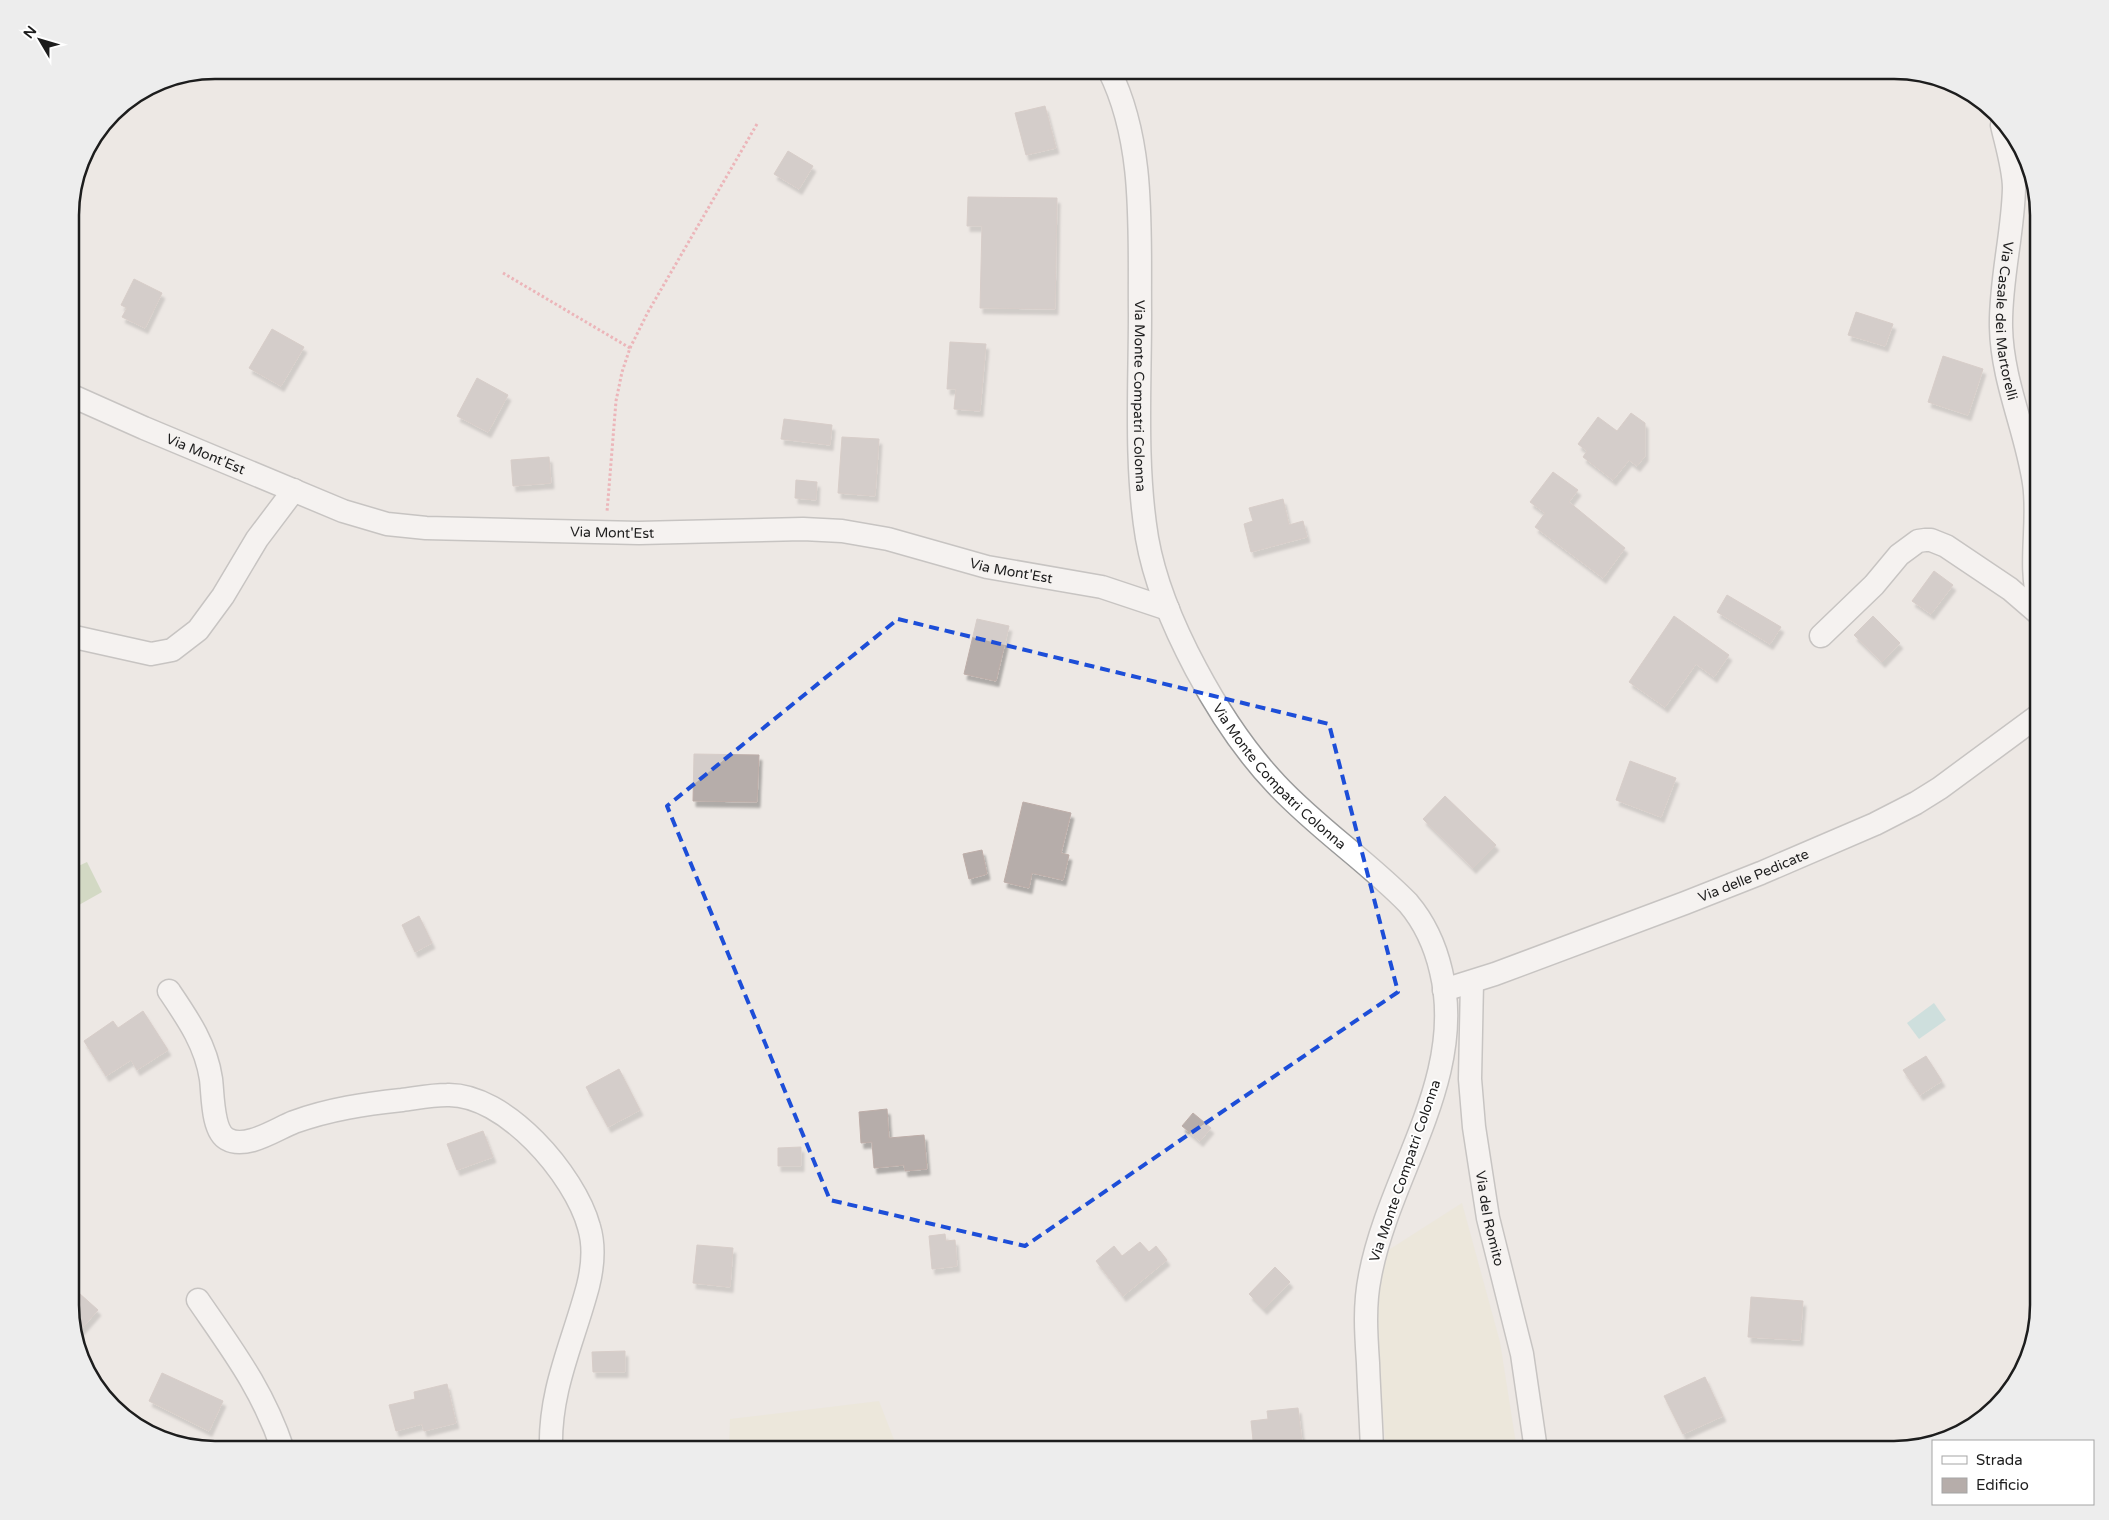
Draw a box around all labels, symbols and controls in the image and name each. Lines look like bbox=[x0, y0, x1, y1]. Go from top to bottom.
north arrow bbox=[15, 15, 65, 65]
text: N bbox=[20, 23, 40, 42]
street label: Via Casale dei Martorelli bbox=[1992, 240, 2022, 402]
street label: Via Monte Compatri Colonna bbox=[1130, 300, 1150, 492]
street label: Via Mont'Est bbox=[164, 430, 249, 478]
street label: Via Mont'Est bbox=[570, 523, 655, 542]
street label: Via Mont'Est bbox=[968, 554, 1055, 587]
street label: Via Monte Compatri Colonna bbox=[1209, 700, 1350, 853]
street label: Via delle Pedicate bbox=[1696, 845, 1811, 905]
street label: Via Monte Compatri Colonna bbox=[1366, 1078, 1444, 1264]
street label: Via del Romito bbox=[1472, 1169, 1508, 1268]
legend bbox=[1932, 1440, 2094, 1505]
text: Strada bbox=[1976, 1451, 2023, 1469]
text: Edificio bbox=[1976, 1476, 2029, 1494]

